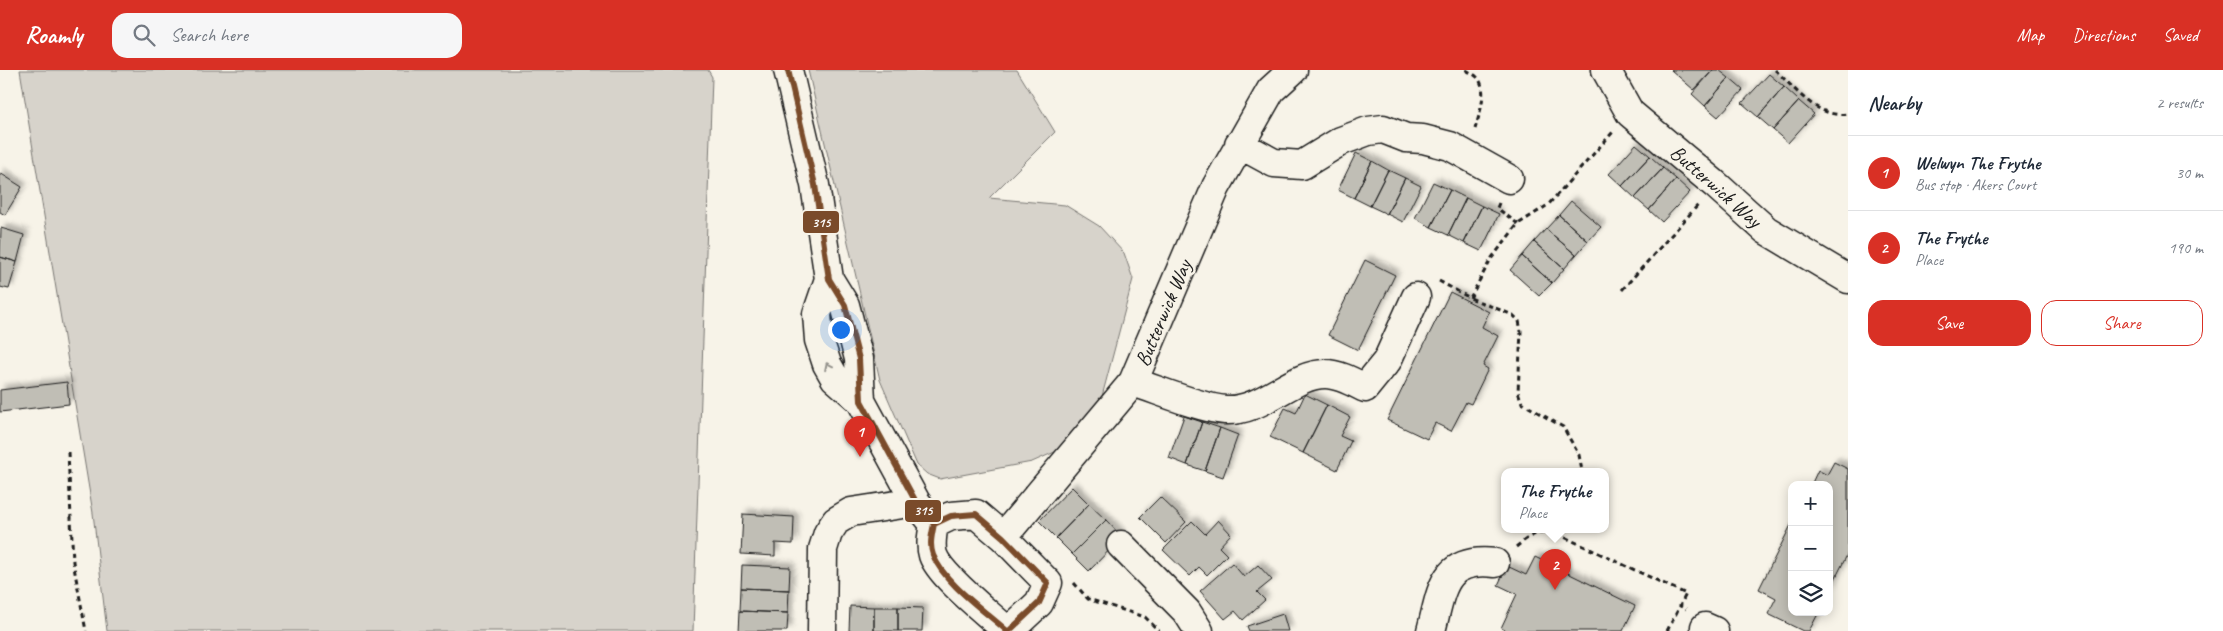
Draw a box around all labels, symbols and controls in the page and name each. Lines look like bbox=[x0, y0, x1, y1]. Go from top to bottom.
search box bbox=[112, 13, 462, 58]
text: Roamly bbox=[25, 20, 82, 50]
icon: search bbox=[130, 21, 158, 49]
text: Search here bbox=[170, 23, 248, 47]
text: Map bbox=[2017, 24, 2044, 46]
text: Directions bbox=[2072, 24, 2135, 46]
text: Saved bbox=[2163, 24, 2198, 46]
text: Nearby bbox=[1868, 90, 1921, 116]
text: 2 results bbox=[2156, 93, 2203, 113]
street label: Butterwick Way bbox=[1665, 139, 1769, 234]
text: Welwyn The Frythe bbox=[1915, 151, 2040, 175]
text: 1 bbox=[1880, 163, 1888, 183]
text: 30 m bbox=[2176, 163, 2203, 183]
text: Bus stop · Akers Court bbox=[1915, 175, 2036, 195]
line badge: 315 bbox=[802, 210, 840, 234]
text: 315 bbox=[812, 214, 832, 231]
text: The Frythe bbox=[1915, 226, 1987, 250]
text: 2 bbox=[1880, 238, 1888, 258]
text: 190 m bbox=[2169, 238, 2203, 258]
text: Place bbox=[1915, 250, 1943, 270]
street label: Butterwick Way bbox=[1129, 254, 1198, 370]
button: Save bbox=[1868, 300, 2031, 346]
button: Share bbox=[2041, 300, 2203, 346]
your location bbox=[828, 317, 854, 343]
one-way arrow bbox=[825, 362, 835, 371]
pin: 1 bbox=[844, 416, 876, 457]
popup bbox=[1501, 468, 1609, 533]
text: The Frythe bbox=[1519, 479, 1591, 503]
map controls bbox=[1788, 481, 1833, 616]
button: + bbox=[1788, 481, 1833, 526]
line badge: 315 bbox=[904, 499, 942, 523]
text: 315 bbox=[914, 502, 934, 519]
text: Place bbox=[1519, 503, 1547, 523]
button: − bbox=[1788, 526, 1833, 571]
pin: 2 bbox=[1539, 549, 1571, 590]
button: layers bbox=[1788, 571, 1833, 616]

